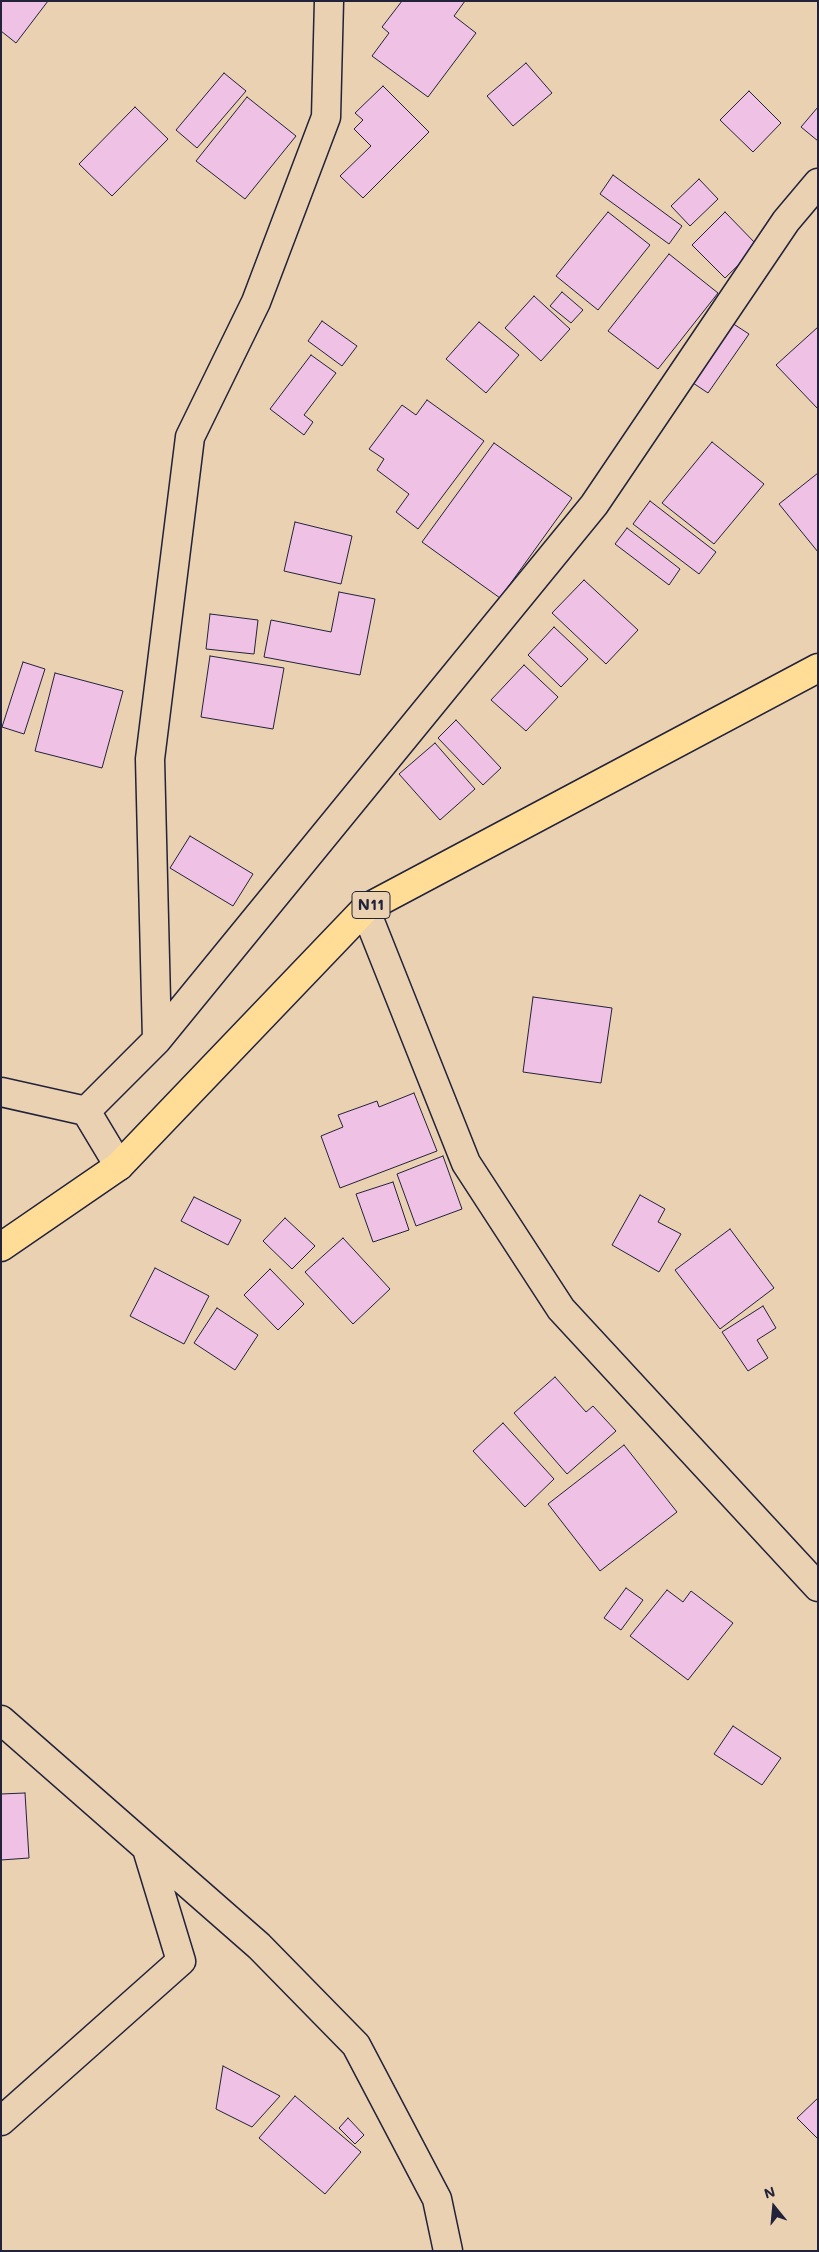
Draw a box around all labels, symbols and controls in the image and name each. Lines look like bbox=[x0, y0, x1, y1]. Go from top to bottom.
road number: N11 bbox=[352, 892, 390, 918]
north arrow bbox=[749, 2182, 799, 2232]
text: N bbox=[762, 2182, 777, 2203]

